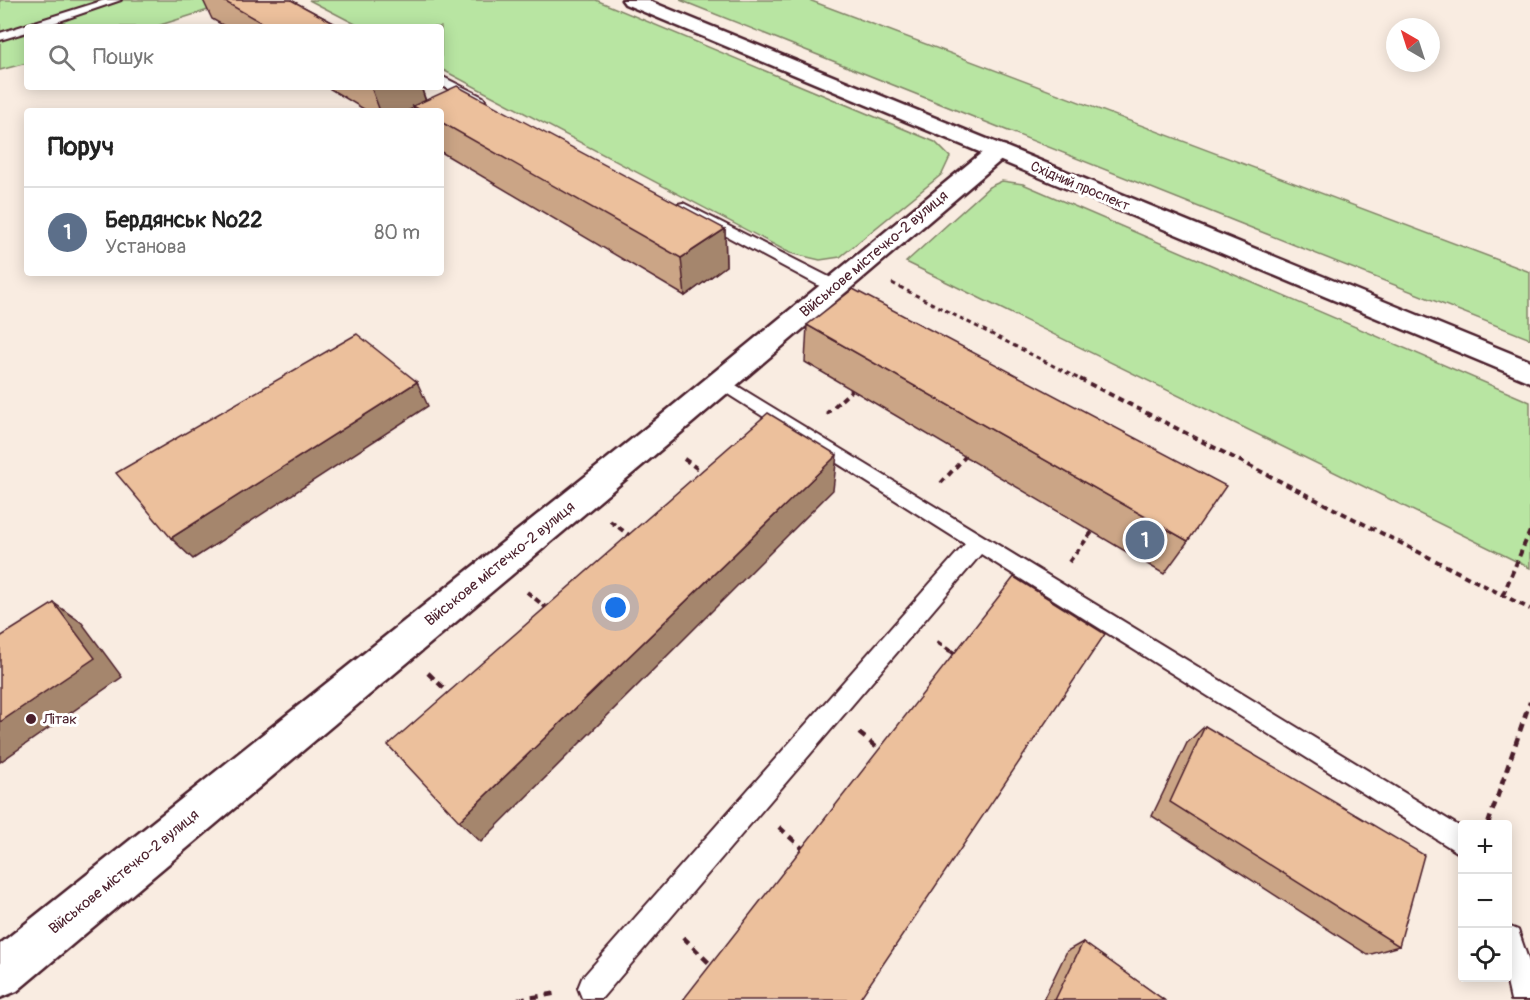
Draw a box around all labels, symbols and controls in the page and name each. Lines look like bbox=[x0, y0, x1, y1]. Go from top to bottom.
north arrow bbox=[1386, 18, 1440, 72]
search box bbox=[24, 24, 444, 90]
icon: search bbox=[45, 41, 78, 74]
text: Пошук bbox=[93, 43, 154, 71]
text: Поруч bbox=[48, 131, 114, 163]
street label: Східний проспект bbox=[1028, 157, 1132, 215]
street label: Військове містечко-2 вулиця bbox=[796, 186, 952, 322]
text: Бердянськ №22 bbox=[105, 206, 263, 234]
text: 1 bbox=[64, 220, 71, 245]
text: 80 m bbox=[374, 220, 420, 245]
text: Установа bbox=[105, 234, 186, 259]
street label: Військове містечко-2 вулиця bbox=[421, 498, 579, 630]
pin: 1 bbox=[1126, 518, 1164, 562]
your location bbox=[601, 593, 630, 622]
place label: Літак bbox=[42, 710, 77, 729]
marker: Літак bbox=[24, 712, 38, 726]
street label: Військове містечко-2 вулиця bbox=[45, 806, 203, 938]
map controls bbox=[1458, 820, 1512, 982]
button: + bbox=[1458, 820, 1512, 874]
button: − bbox=[1458, 874, 1512, 928]
button: locate bbox=[1458, 928, 1512, 982]

